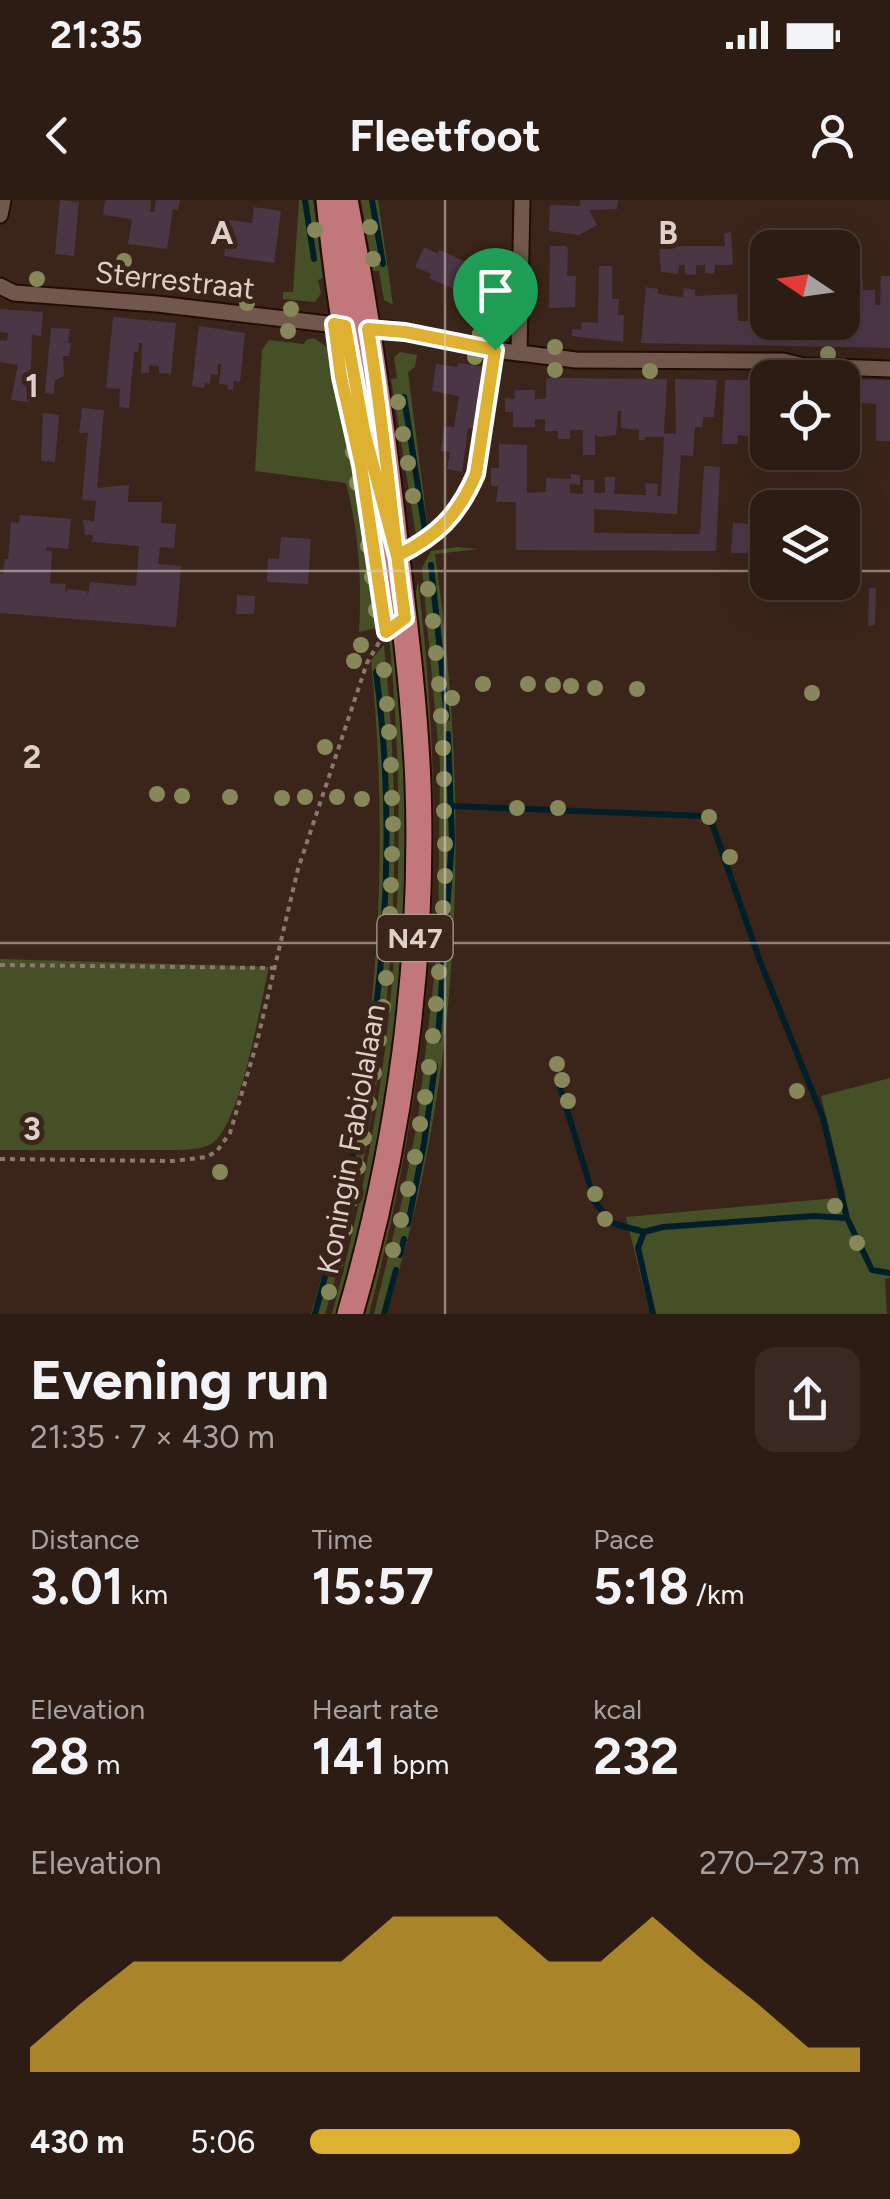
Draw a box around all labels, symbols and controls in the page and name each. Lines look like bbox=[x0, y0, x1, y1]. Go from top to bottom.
text: 21:35 bbox=[50, 12, 143, 58]
icon: back bbox=[30, 108, 85, 163]
text: Fleetfoot bbox=[349, 108, 541, 162]
icon: person bbox=[805, 108, 860, 163]
text: A bbox=[211, 214, 234, 252]
text: B bbox=[658, 214, 678, 252]
north arrow bbox=[750, 230, 860, 340]
map controls bbox=[750, 230, 860, 600]
pin bbox=[453, 248, 538, 351]
street label: Sterrestraat bbox=[93, 253, 257, 307]
icon: arrive bbox=[468, 263, 523, 318]
button: locate bbox=[750, 360, 860, 470]
text: 1 bbox=[25, 367, 39, 405]
button: layers bbox=[750, 490, 860, 600]
text: 2 bbox=[23, 738, 41, 776]
road number: N47 bbox=[378, 915, 452, 961]
street label: Koningin Fabiolalaan bbox=[309, 1001, 393, 1277]
text: 3 bbox=[23, 1110, 41, 1148]
text: Evening run bbox=[30, 1347, 329, 1413]
button: share bbox=[755, 1347, 860, 1452]
text: 21:35 · 7 × 430 m bbox=[30, 1418, 275, 1456]
text: Distance bbox=[30, 1522, 140, 1556]
text: Time bbox=[312, 1522, 373, 1556]
text: Pace bbox=[593, 1522, 654, 1556]
text: 3.01 bbox=[30, 1556, 124, 1617]
text: 15:57 bbox=[312, 1556, 434, 1617]
text: 5:18 bbox=[593, 1556, 689, 1617]
text: km bbox=[124, 1577, 168, 1611]
text: /km bbox=[689, 1577, 744, 1611]
text: Elevation bbox=[30, 1692, 145, 1726]
text: Heart rate bbox=[312, 1692, 439, 1726]
text: kcal bbox=[593, 1692, 642, 1726]
text: 28 bbox=[30, 1726, 90, 1787]
text: 141 bbox=[312, 1726, 386, 1787]
text: 232 bbox=[593, 1726, 679, 1787]
text: m bbox=[90, 1747, 120, 1781]
text: bpm bbox=[386, 1747, 449, 1781]
text: Elevation bbox=[30, 1844, 162, 1882]
text: 270–273 m bbox=[699, 1844, 860, 1882]
text: 430 m bbox=[30, 2123, 124, 2161]
text: 5:06 bbox=[190, 2123, 255, 2161]

